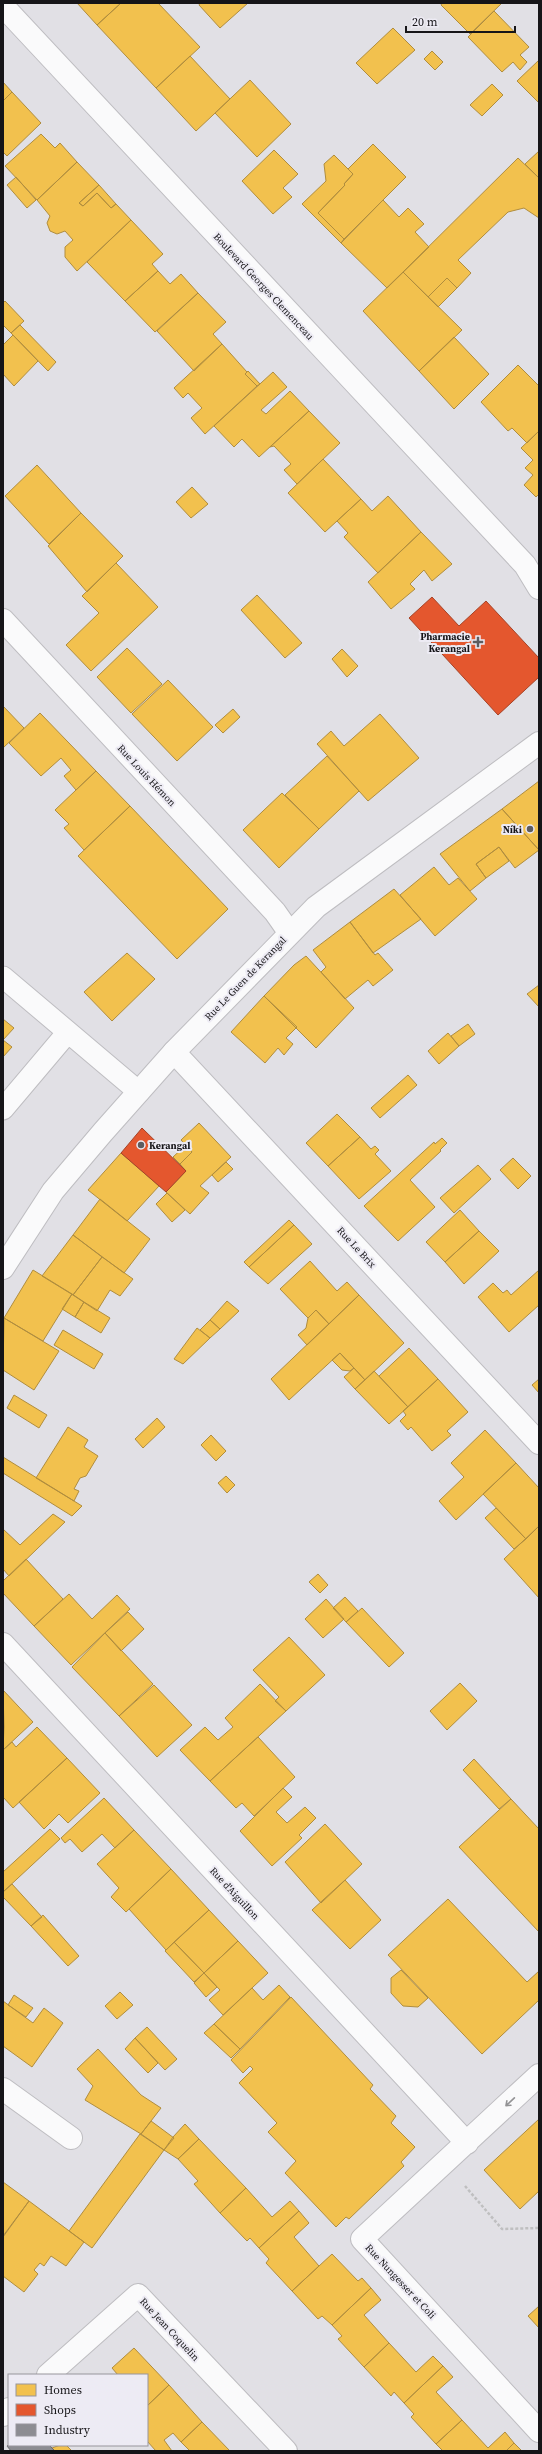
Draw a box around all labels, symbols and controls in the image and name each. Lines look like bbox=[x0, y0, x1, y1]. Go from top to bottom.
scale bar bbox=[406, 8, 515, 34]
text: 20 m bbox=[412, 14, 438, 30]
street label: Boulevard Georges Clemenceau bbox=[211, 230, 317, 343]
place label: Pharmacie Kerangal bbox=[420, 630, 470, 655]
marker: Pharmacie Kerangal bbox=[473, 637, 483, 647]
street label: Rue Louis Hémon bbox=[115, 742, 179, 809]
place label: Níki bbox=[503, 823, 522, 836]
marker: Níki bbox=[525, 824, 535, 834]
street label: Rue Le Guen de Kerangal bbox=[202, 934, 289, 1023]
place label: Kerangal bbox=[149, 1139, 191, 1152]
marker: Kerangal bbox=[136, 1140, 146, 1150]
street label: Rue Le Brix bbox=[334, 1224, 380, 1271]
street label: Rue d'Aiguillon bbox=[207, 1864, 262, 1922]
one-way arrow bbox=[505, 2097, 516, 2106]
street label: Rue Nungesser et Coli bbox=[363, 2241, 439, 2321]
street label: Rue Jean Coquelin bbox=[137, 2295, 202, 2364]
legend bbox=[8, 2374, 148, 2446]
text: Homes bbox=[44, 2382, 82, 2398]
text: Shops bbox=[44, 2402, 76, 2418]
text: Industry bbox=[44, 2422, 91, 2438]

